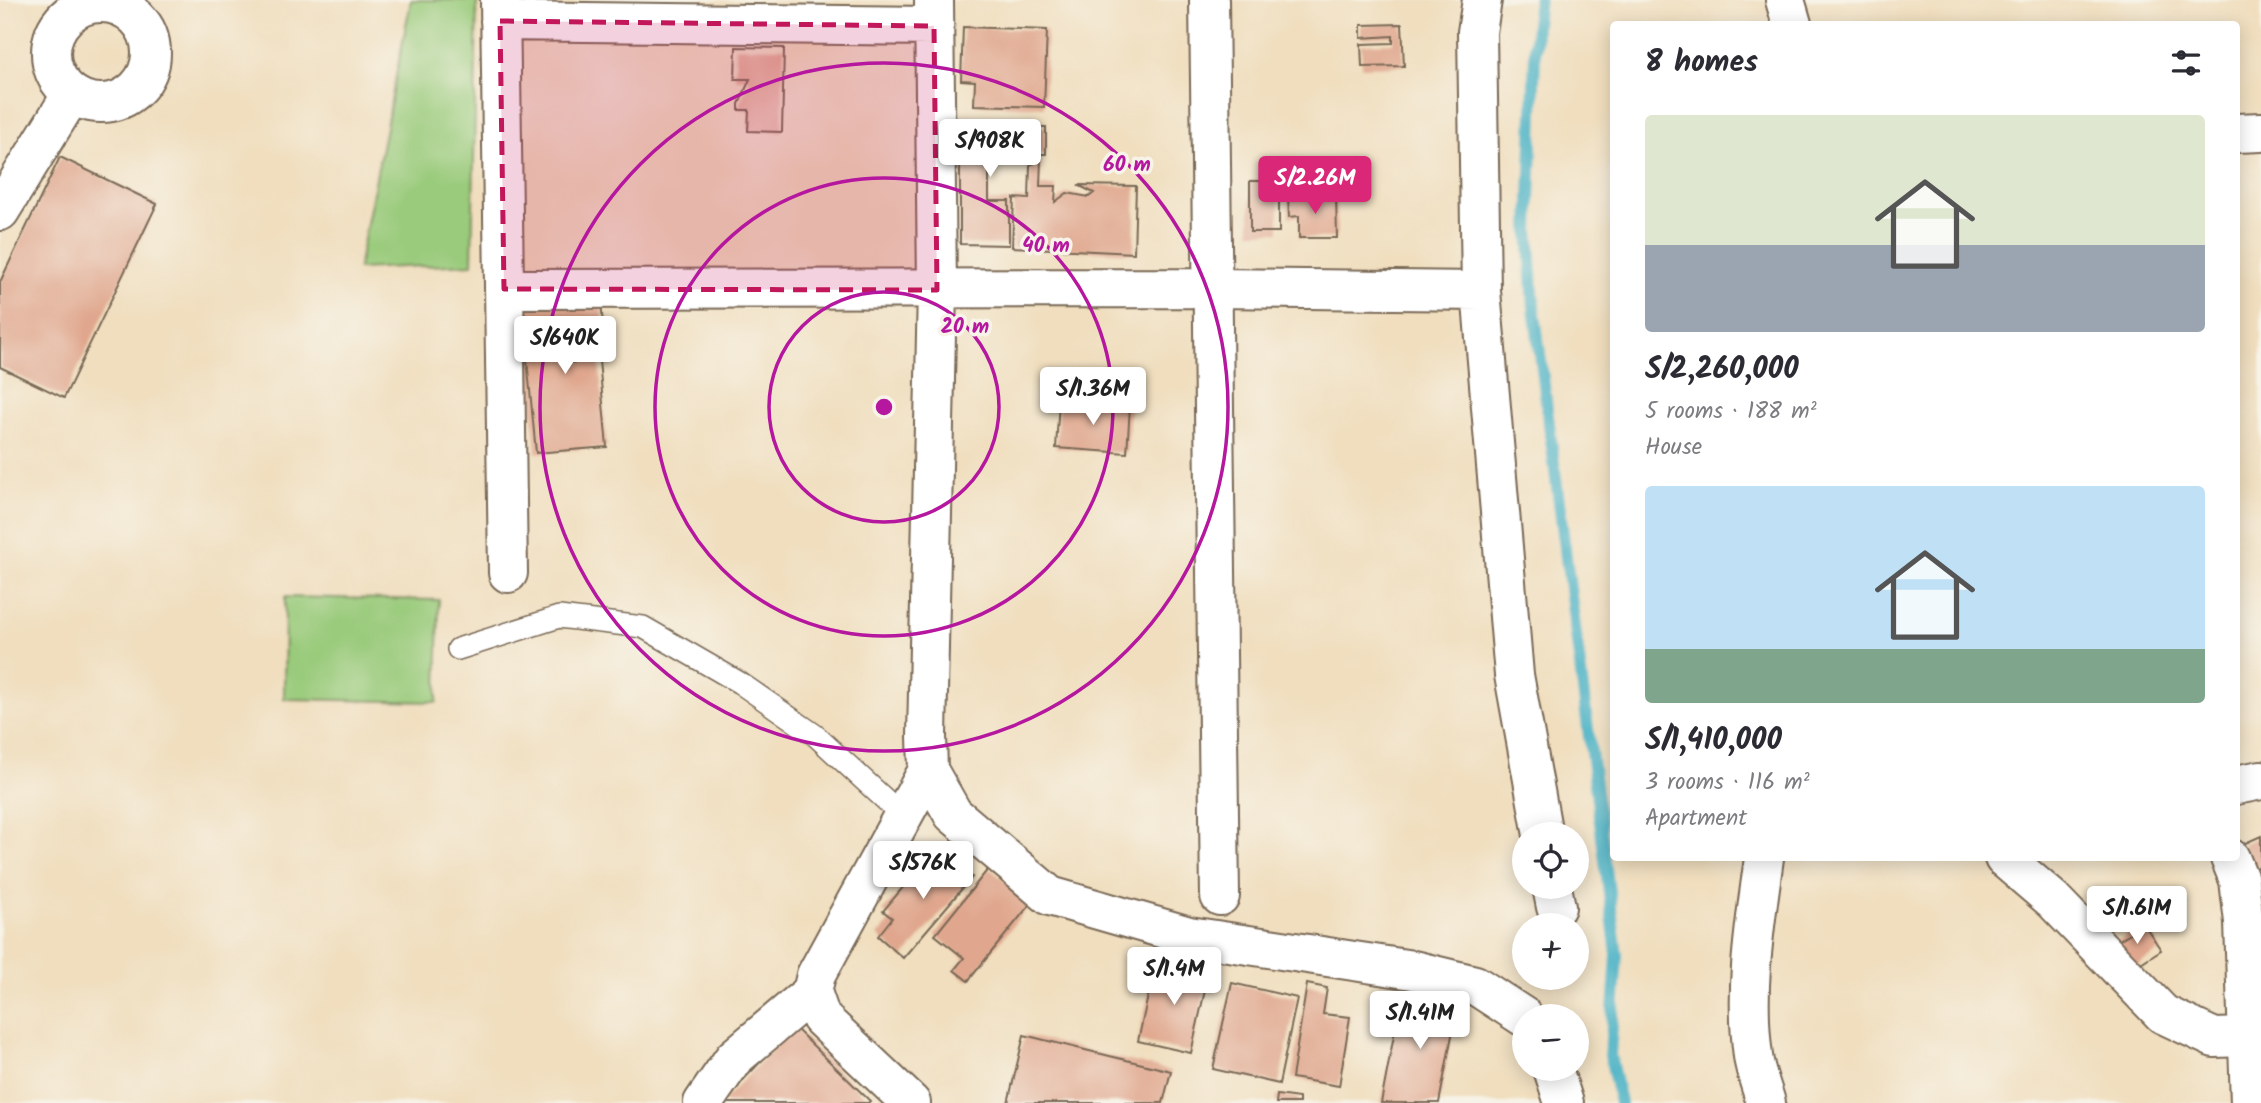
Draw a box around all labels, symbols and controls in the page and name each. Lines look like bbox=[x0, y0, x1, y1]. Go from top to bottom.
text: 8 homes bbox=[1645, 39, 1758, 87]
icon: filters bbox=[2167, 44, 2205, 82]
pin: S/908K bbox=[933, 120, 1047, 179]
text: S/908K bbox=[955, 124, 1025, 160]
text: 60 m bbox=[1103, 149, 1151, 182]
pin: S/2.26M bbox=[1250, 156, 1380, 216]
text: S/2.26M bbox=[1274, 161, 1356, 197]
icon: home bbox=[1862, 161, 1988, 287]
text: 40 m bbox=[1022, 230, 1070, 263]
text: 20 m bbox=[941, 311, 989, 344]
pin: S/640K bbox=[508, 316, 622, 376]
text: S/640K bbox=[530, 321, 600, 357]
text: S/2,260,000 bbox=[1645, 346, 1799, 394]
pin: S/1.36M bbox=[1028, 368, 1158, 427]
text: S/1.36M bbox=[1056, 372, 1130, 408]
text: 5 rooms · 188 m² bbox=[1645, 394, 1817, 430]
centre of rings bbox=[872, 395, 896, 419]
text: House bbox=[1645, 430, 1702, 466]
icon: home bbox=[1862, 532, 1988, 658]
text: S/1,410,000 bbox=[1645, 717, 1782, 765]
text: 3 rooms · 116 m² bbox=[1645, 765, 1810, 801]
text: Apartment bbox=[1645, 801, 1747, 837]
map controls bbox=[1512, 822, 1589, 1081]
button: locate bbox=[1512, 822, 1589, 899]
pin: S/576K bbox=[866, 842, 980, 901]
text: S/576K bbox=[889, 846, 957, 882]
pin: S/1.61M bbox=[2072, 886, 2202, 946]
text: S/1.61M bbox=[2103, 891, 2171, 927]
button: + bbox=[1512, 913, 1589, 990]
pin: S/1.4M bbox=[1117, 948, 1231, 1007]
text: S/1.4M bbox=[1143, 952, 1205, 988]
pin: S/1.41M bbox=[1355, 992, 1485, 1051]
text: S/1.41M bbox=[1386, 996, 1454, 1032]
button: − bbox=[1512, 1004, 1589, 1081]

